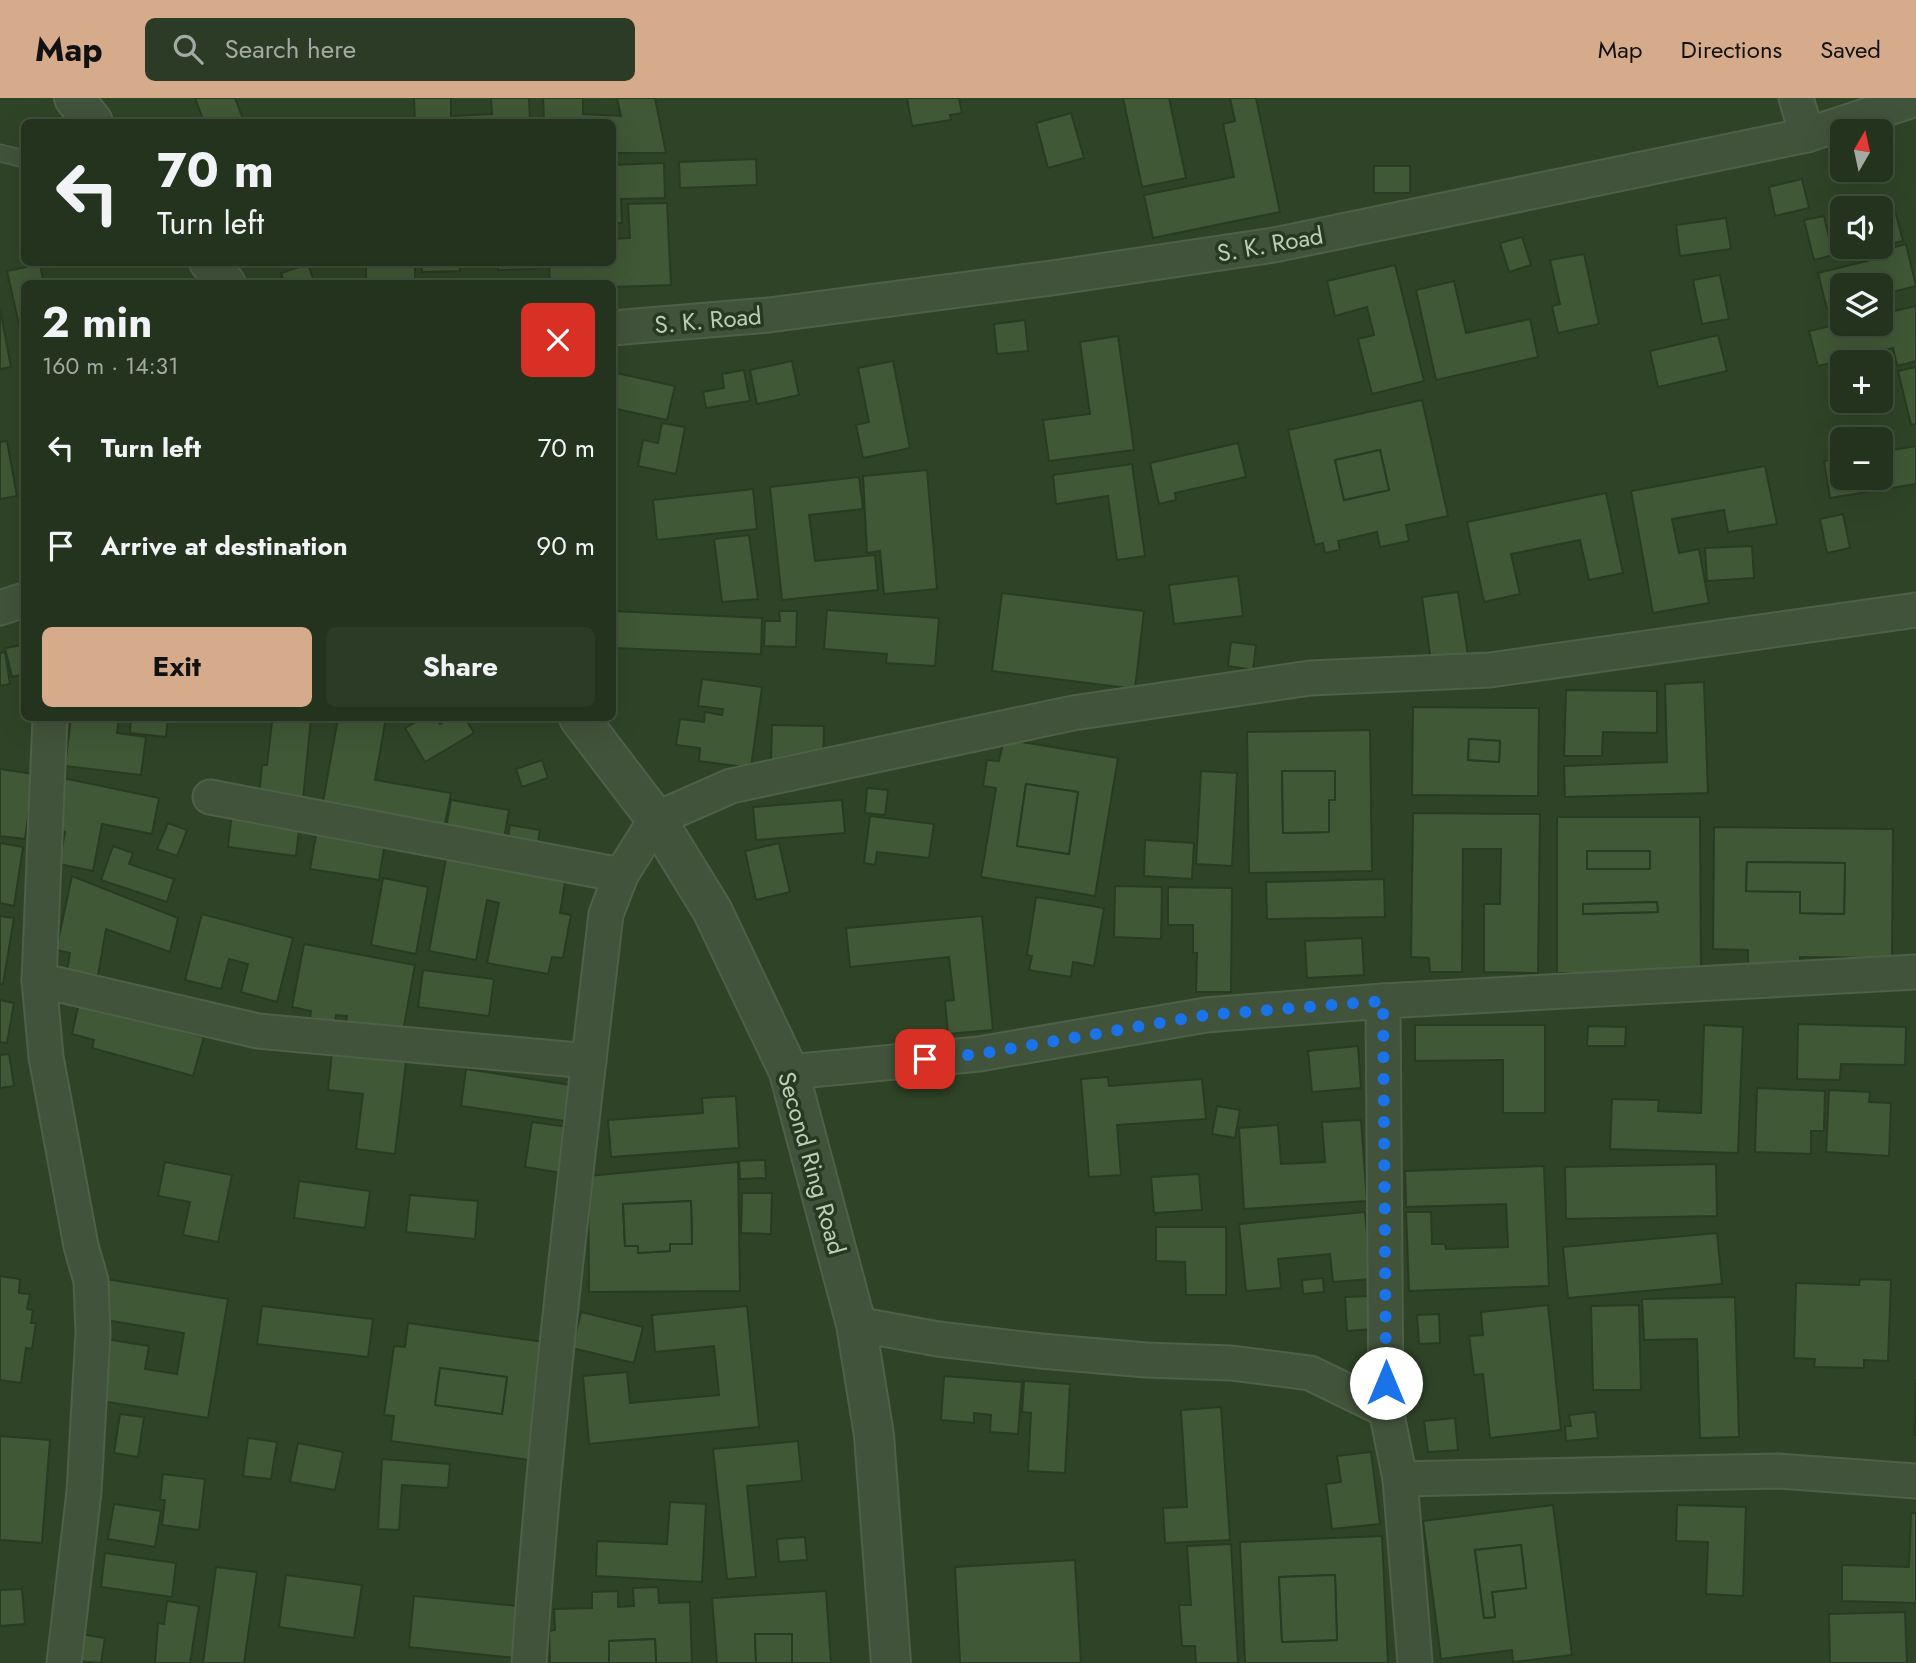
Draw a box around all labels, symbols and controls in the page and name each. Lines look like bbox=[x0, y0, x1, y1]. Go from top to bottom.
search box bbox=[145, 18, 635, 81]
text: Map bbox=[35, 26, 103, 73]
icon: search bbox=[169, 30, 207, 68]
text: Search here bbox=[225, 30, 356, 68]
text: Map bbox=[1598, 32, 1643, 67]
text: Directions bbox=[1681, 32, 1782, 67]
text: Saved bbox=[1820, 32, 1881, 67]
north arrow bbox=[1830, 119, 1894, 182]
map controls bbox=[1830, 119, 1893, 490]
text: 70 m bbox=[157, 135, 274, 205]
icon: left bbox=[42, 147, 133, 238]
button: sound bbox=[1830, 196, 1893, 259]
text: Turn left bbox=[157, 200, 264, 246]
street label: S. K. Road bbox=[1214, 217, 1326, 271]
button: layers bbox=[1830, 273, 1893, 336]
text: 2 min bbox=[42, 292, 152, 353]
street label: S. K. Road bbox=[653, 298, 763, 342]
button: close bbox=[521, 303, 595, 377]
text: 160 m · 14:31 bbox=[42, 349, 179, 383]
button: + bbox=[1830, 350, 1893, 413]
button: − bbox=[1830, 427, 1893, 490]
icon: left bbox=[42, 429, 80, 467]
text: Turn left bbox=[101, 429, 201, 467]
text: 70 m bbox=[538, 429, 595, 467]
icon: arrive bbox=[42, 527, 80, 565]
text: Arrive at destination bbox=[101, 527, 348, 565]
text: 90 m bbox=[536, 527, 595, 565]
button: Exit bbox=[42, 627, 312, 707]
button: Share bbox=[326, 627, 595, 707]
pin bbox=[895, 1029, 955, 1089]
icon: arrive bbox=[906, 1040, 944, 1078]
street label: Second Ring Road bbox=[769, 1068, 855, 1258]
position arrow bbox=[1349, 1346, 1423, 1420]

